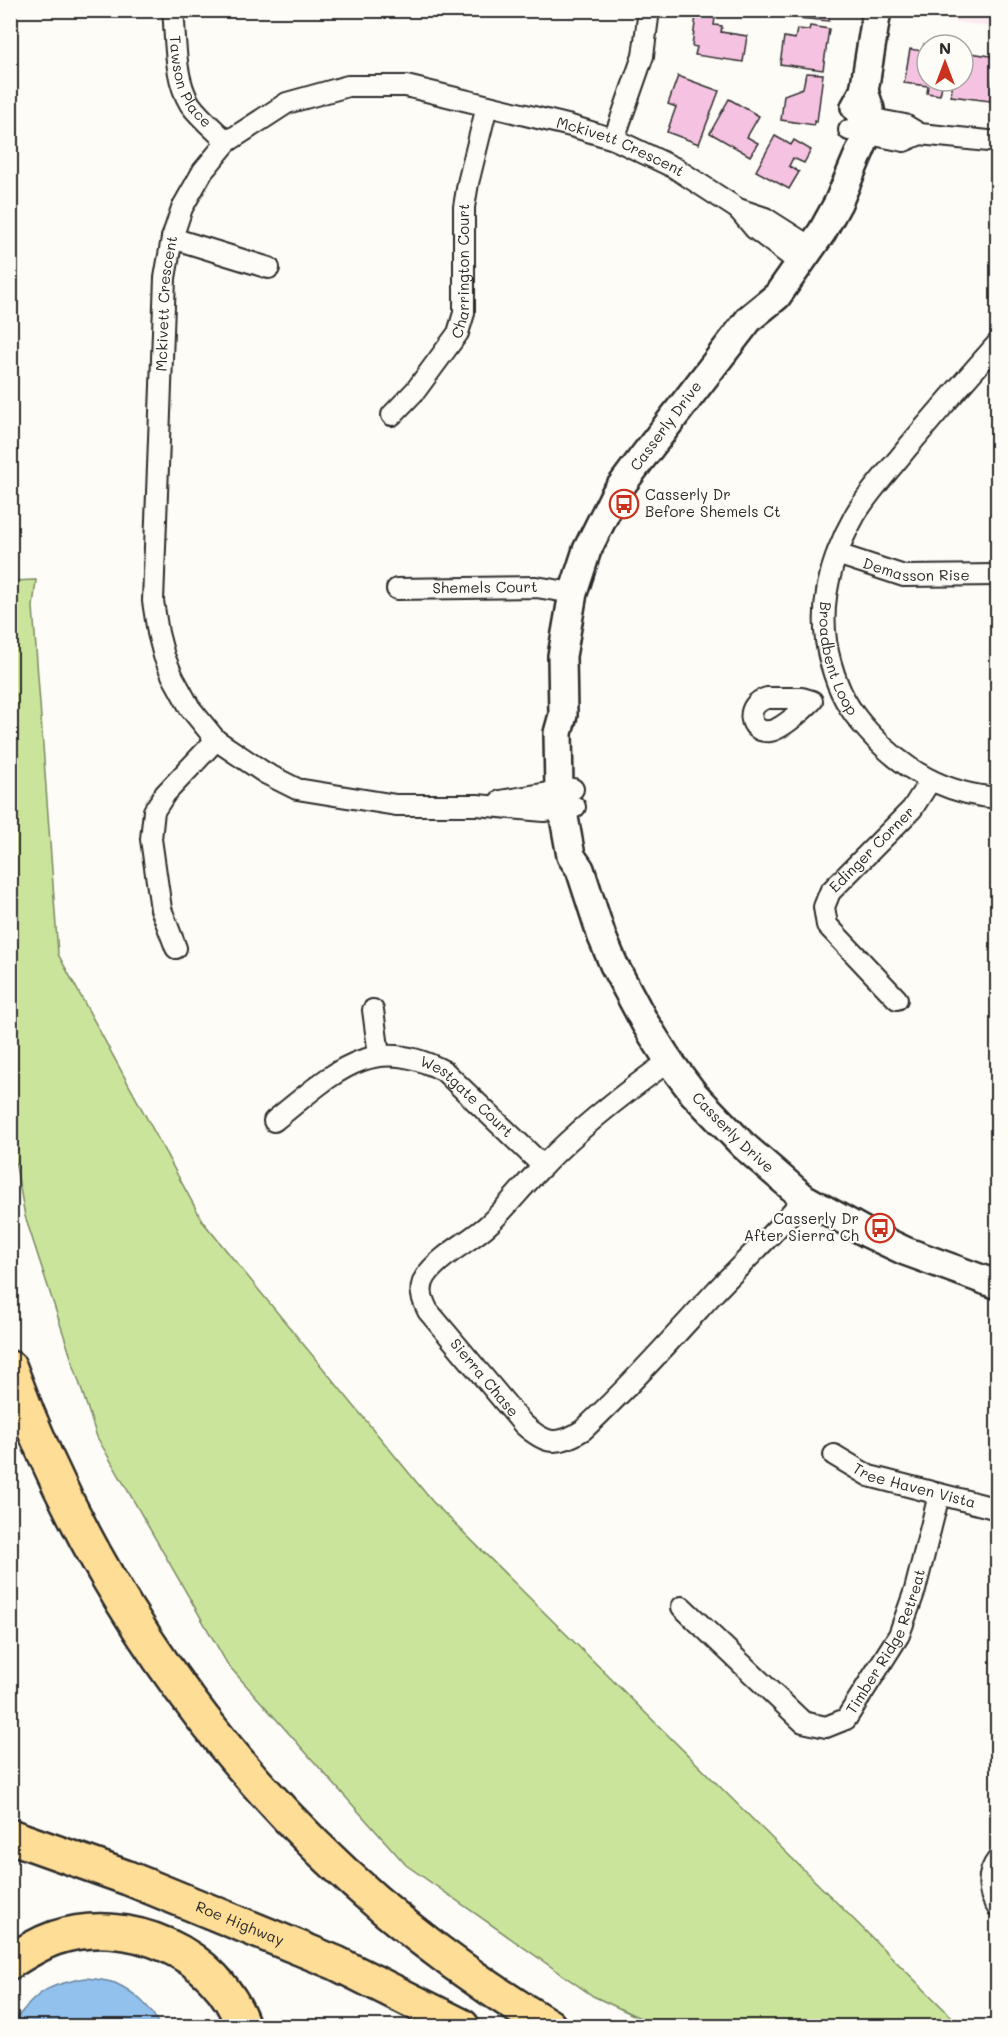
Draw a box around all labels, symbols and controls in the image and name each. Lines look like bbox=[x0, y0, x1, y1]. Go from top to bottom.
north arrow bbox=[915, 33, 975, 93]
street label: Tawson Place bbox=[166, 35, 217, 131]
text: N bbox=[939, 37, 951, 58]
street label: Mckivett Crescent bbox=[554, 112, 689, 181]
street label: Charrington Court bbox=[446, 202, 473, 343]
street label: Mckivett Crescent bbox=[151, 234, 181, 372]
street label: Casserly Drive bbox=[625, 376, 706, 474]
place label: Casserly Dr Before Shemels Ct bbox=[645, 484, 781, 521]
bus stop icon: Casserly Dr Before Shemels Ct bbox=[608, 488, 640, 520]
street label: Demasson Rise bbox=[861, 552, 970, 585]
street label: Shemels Court bbox=[432, 576, 538, 597]
street label: Broadbent Loop bbox=[816, 601, 863, 719]
street label: Edinger Corner bbox=[824, 801, 918, 896]
street label: Westgate Court bbox=[418, 1050, 518, 1141]
street label: Casserly Drive bbox=[688, 1087, 779, 1177]
place label: Casserly Dr After Sierra Ch bbox=[744, 1208, 859, 1245]
bus stop icon: Casserly Dr After Sierra Ch bbox=[864, 1212, 896, 1244]
street label: Sierra Chase bbox=[446, 1334, 524, 1421]
street label: Tree Haven Vista bbox=[849, 1458, 978, 1512]
street label: Timber Ridge Retreat bbox=[841, 1567, 929, 1717]
street label: Roe Highway bbox=[193, 1896, 288, 1950]

